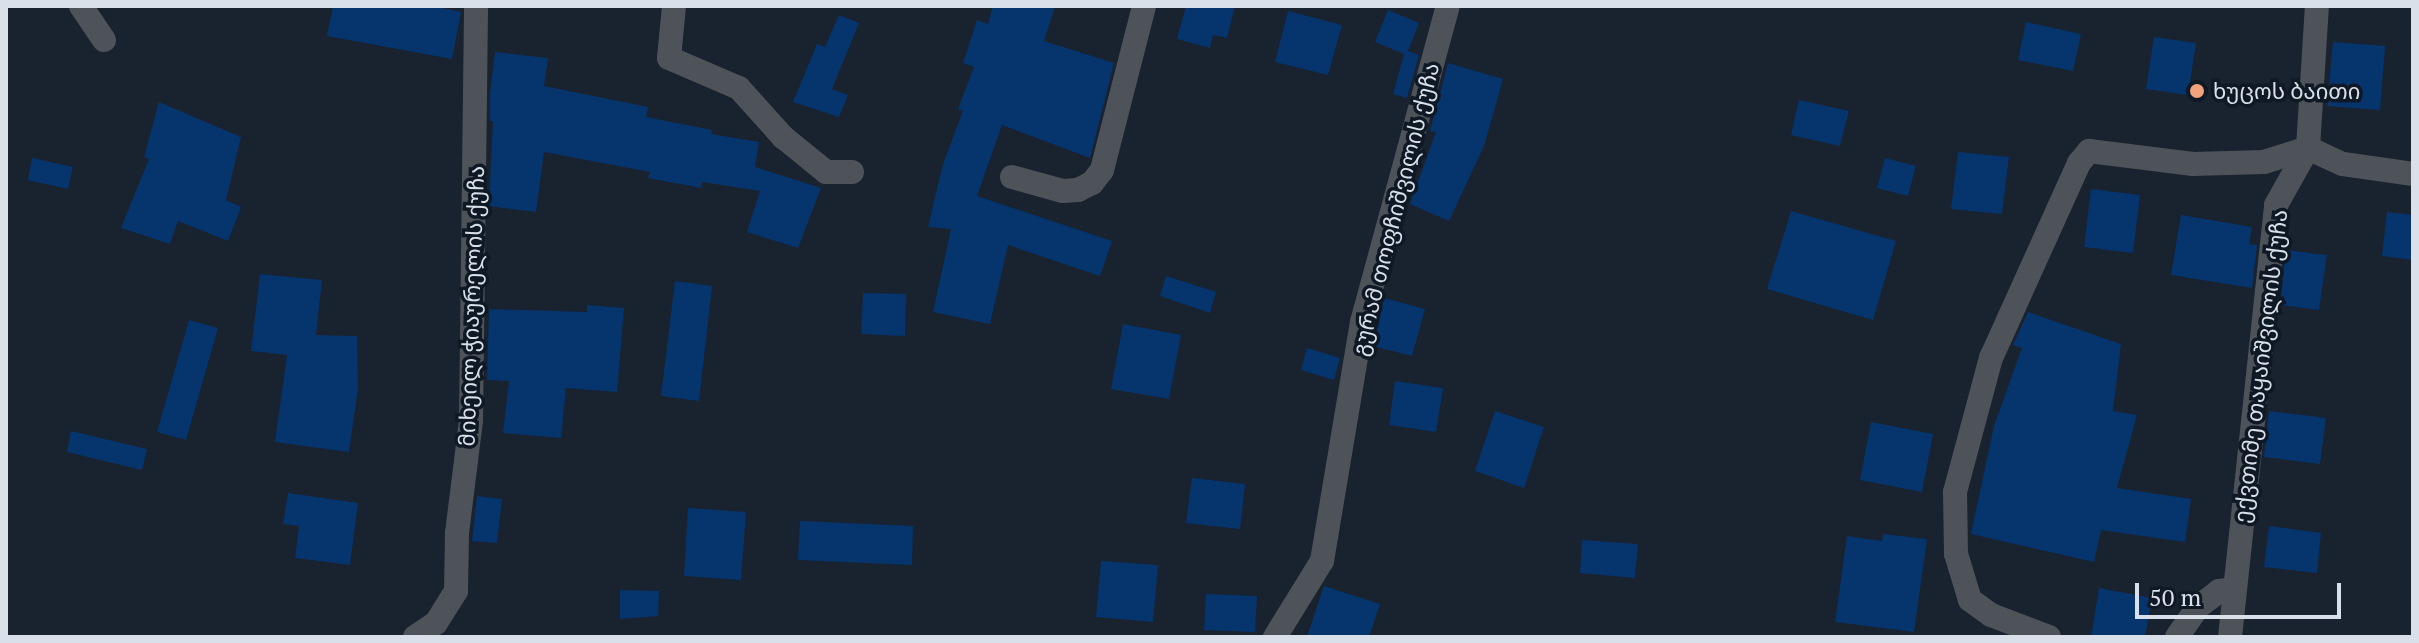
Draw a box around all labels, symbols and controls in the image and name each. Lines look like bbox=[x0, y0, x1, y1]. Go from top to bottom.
street label: გურამ თოფჩიშვილის ქუჩა bbox=[1346, 60, 1444, 358]
place label: ხუცოს ბაითი bbox=[2213, 78, 2360, 104]
marker: ხუცოს ბაითი bbox=[2188, 82, 2206, 100]
street label: მიხეილ ჭიაურელის ქუჩა bbox=[453, 165, 489, 447]
street label: ექვთიმე თაყაიშვილის ქუჩა bbox=[2228, 208, 2292, 524]
scale bar bbox=[2139, 567, 2345, 617]
text: 50 m bbox=[2149, 581, 2201, 613]

